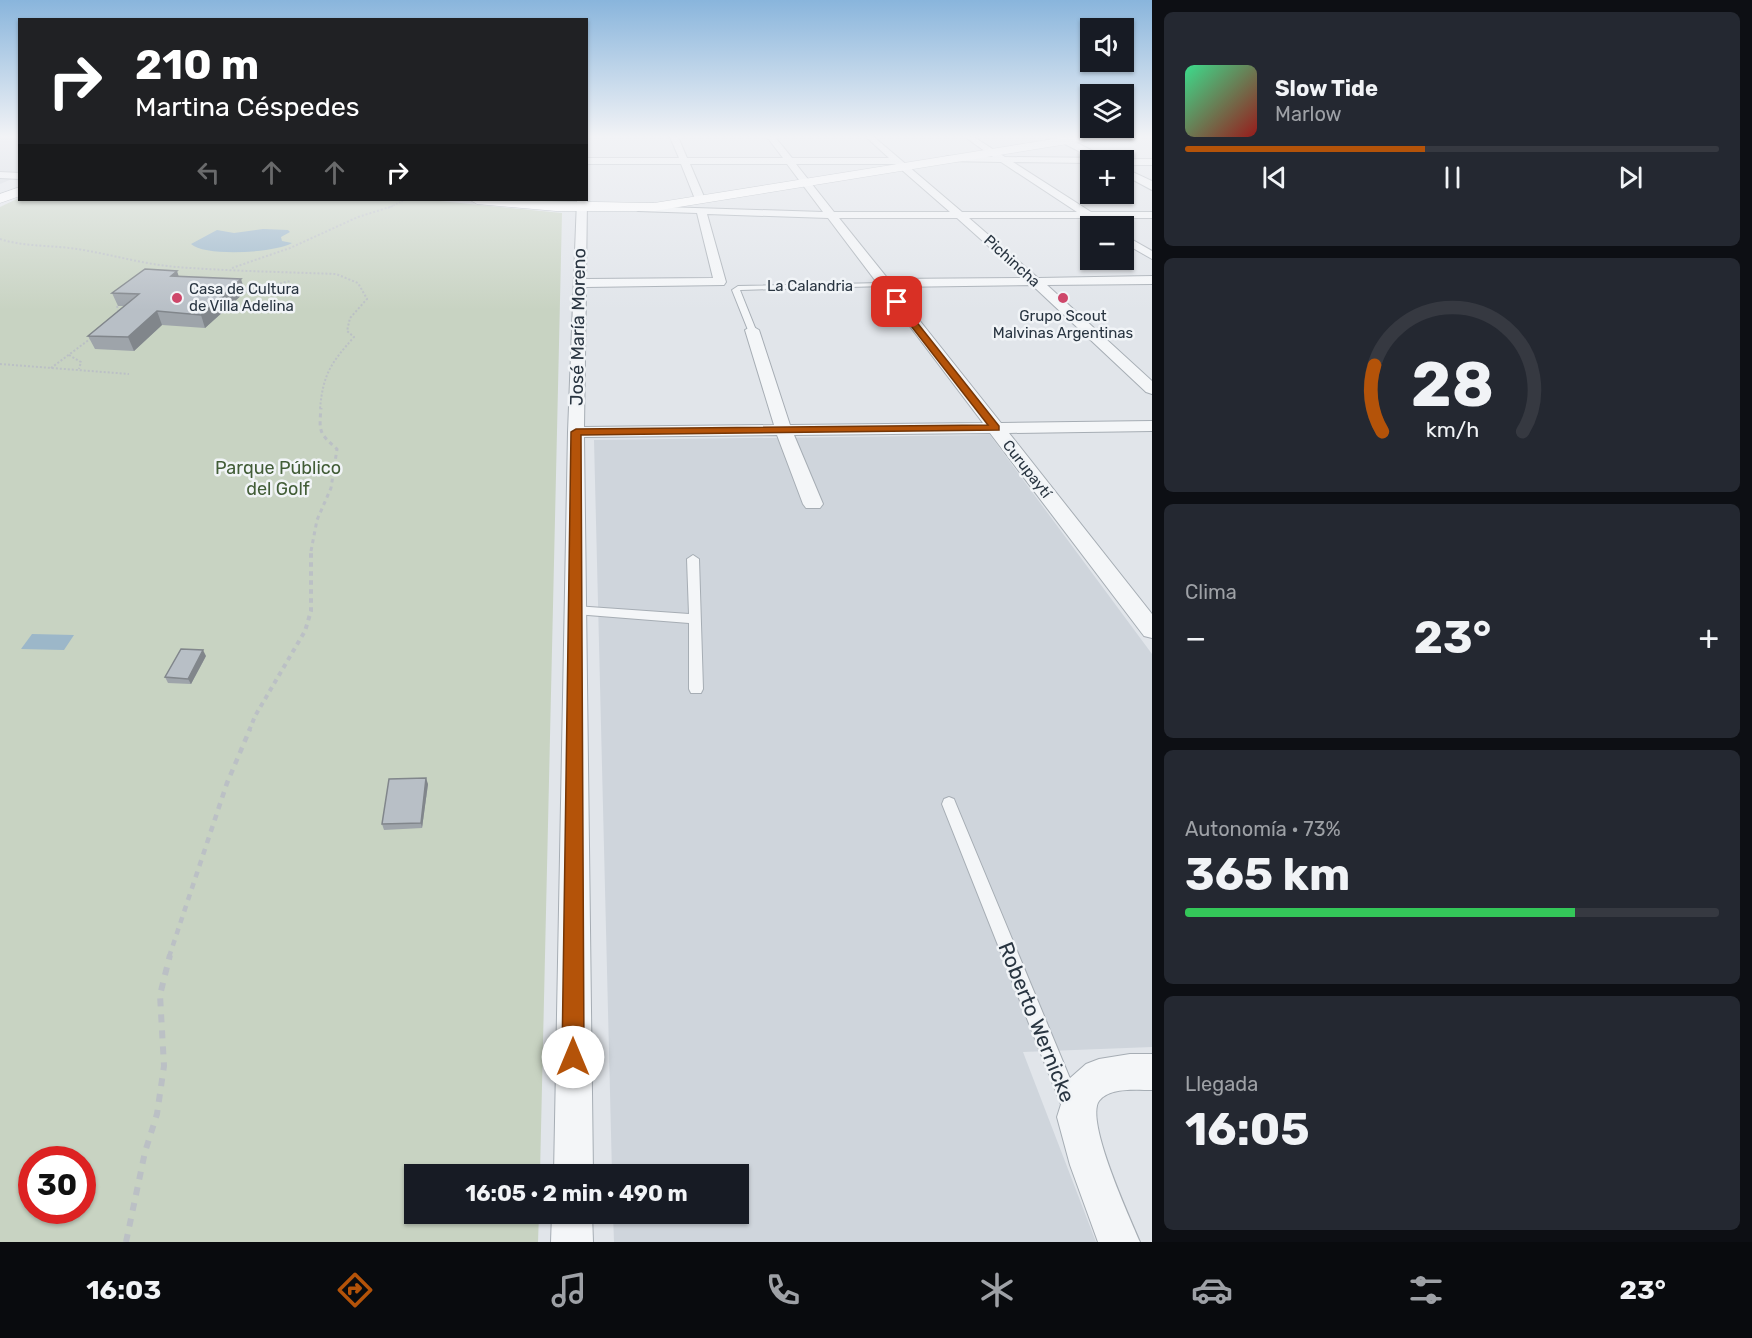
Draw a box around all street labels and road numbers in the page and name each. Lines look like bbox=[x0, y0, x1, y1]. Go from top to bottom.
street label: Pichincha bbox=[980, 231, 1044, 291]
street label: José María Moreno bbox=[566, 248, 590, 406]
street label: La Calandria bbox=[767, 277, 853, 295]
street label: Curupaytí bbox=[999, 436, 1056, 503]
street label: Roberto Wernicke bbox=[993, 938, 1081, 1106]

